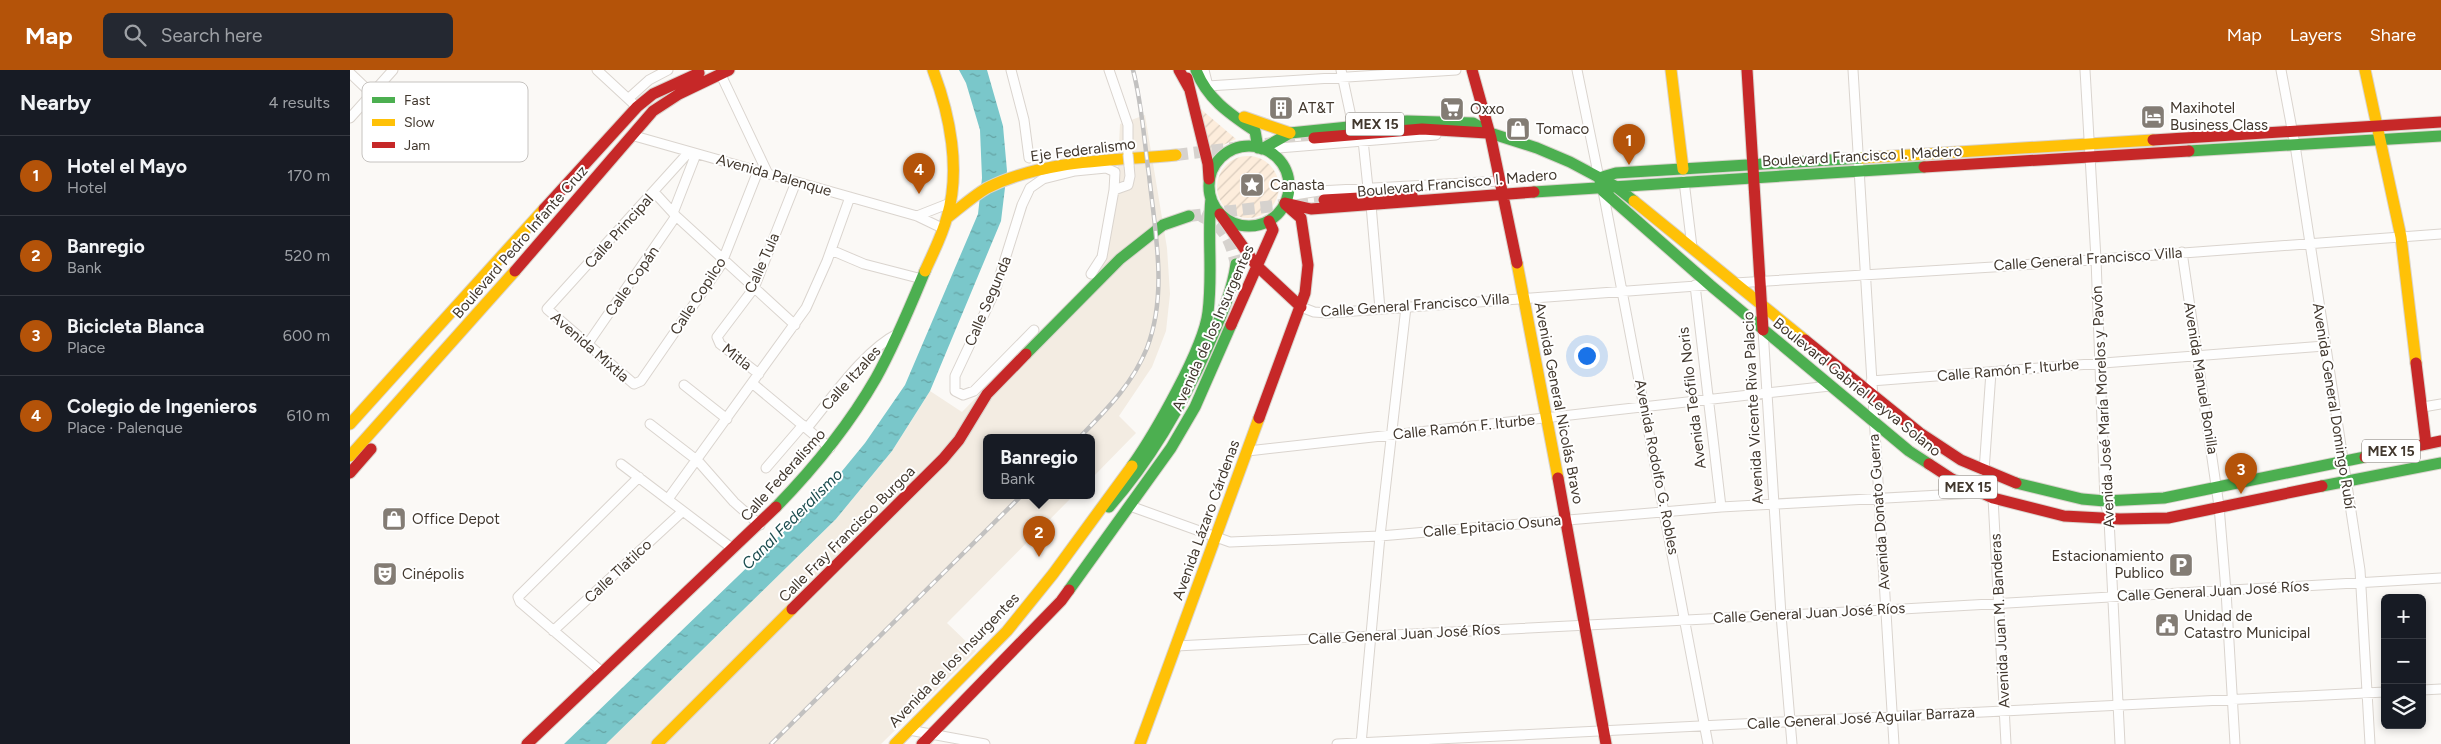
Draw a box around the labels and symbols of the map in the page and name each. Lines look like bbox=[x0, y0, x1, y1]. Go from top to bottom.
legend bbox=[362, 82, 528, 162]
text: Fast bbox=[404, 92, 430, 109]
building icon: AT&T bbox=[1268, 95, 1294, 121]
supermarket icon: Oxxo bbox=[1439, 96, 1465, 122]
place label: AT&T bbox=[1298, 99, 1335, 117]
place label: Maxihotel Business Class bbox=[2170, 99, 2268, 134]
place label: Oxxo bbox=[1470, 100, 1505, 118]
hotel icon: Maxihotel Business Class bbox=[2140, 104, 2166, 130]
road number: MEX 15 bbox=[1346, 112, 1404, 136]
text: Slow bbox=[404, 114, 435, 131]
shop icon: Tomaco bbox=[1505, 116, 1531, 142]
place label: Tomaco bbox=[1536, 120, 1590, 138]
pin: 1 bbox=[1613, 124, 1645, 165]
street label: Eje Federalismo bbox=[1029, 135, 1137, 165]
text: Jam bbox=[404, 137, 430, 154]
street label: Boulevard Francisco I. Madero bbox=[1761, 142, 1963, 170]
street label: Avenida Palenque bbox=[714, 150, 834, 200]
pin: 4 bbox=[903, 153, 935, 194]
street label: Boulevard Pedro Infante Cruz bbox=[449, 162, 591, 322]
street label: Boulevard Francisco I. Madero bbox=[1356, 165, 1558, 201]
place icon: Canasta bbox=[1239, 172, 1265, 198]
place label: Canasta bbox=[1270, 176, 1325, 194]
street label: Calle Principal bbox=[581, 190, 657, 272]
street label: Calle Tula bbox=[741, 230, 783, 296]
street label: Avenida de los Insurgentes bbox=[1168, 242, 1258, 414]
street label: Calle Copán bbox=[601, 243, 663, 319]
street label: Calle General Francisco Villa bbox=[1993, 243, 2183, 275]
street label: Calle Segunda bbox=[961, 253, 1015, 349]
street label: Calle Copilco bbox=[666, 254, 730, 338]
street label: Avenida José María Morelos y Pavón bbox=[2088, 285, 2118, 529]
street label: Calle General Francisco Villa bbox=[1320, 289, 1510, 321]
street label: Avenida General Nicolás Bravo bbox=[1531, 301, 1587, 506]
street label: Avenida Manuel Bonilla bbox=[2180, 301, 2222, 455]
street label: Avenida General Domingo Rubí bbox=[2309, 302, 2359, 512]
street label: Avenida Mixtla bbox=[547, 308, 633, 386]
street label: Avenida Vicente Riva Palacio bbox=[1739, 311, 1767, 505]
street label: Boulevard Gabriel Leyva Solano bbox=[1770, 314, 1945, 460]
street label: Avenida Teófilo Noris bbox=[1674, 326, 1710, 470]
street label: Mitla bbox=[719, 340, 755, 374]
street label: Calle Itzales bbox=[817, 342, 885, 414]
your location bbox=[1574, 343, 1600, 369]
street label: Calle Ramón F. Iturbe bbox=[1936, 355, 2080, 385]
street label: Avenida Rodolfo G. Robles bbox=[1631, 378, 1683, 556]
street label: Calle Ramón F. Iturbe bbox=[1392, 411, 1536, 443]
street label: Calle Federalismo bbox=[737, 425, 829, 525]
street label: Avenida Donato Guerra bbox=[1865, 433, 1893, 591]
street label: Avenida Lázaro Cárdenas bbox=[1169, 437, 1243, 603]
road number: MEX 15 bbox=[2362, 440, 2420, 462]
pin: 3 bbox=[2225, 453, 2257, 494]
street label: Calle Fray Francisco Burgoa bbox=[775, 462, 919, 606]
water label: Canal Federalismo bbox=[738, 465, 846, 573]
road number: MEX 15 bbox=[1939, 476, 1997, 498]
shop icon: Office Depot bbox=[381, 506, 407, 532]
place label: Office Depot bbox=[412, 510, 500, 528]
street label: Calle Epitacio Osuna bbox=[1422, 511, 1562, 541]
pin: 2 bbox=[1023, 516, 1055, 557]
street label: Avenida Juan M. Banderas bbox=[1986, 533, 2014, 709]
street label: Calle Tlatilco bbox=[581, 535, 656, 607]
place label: Estacionamiento Publico bbox=[2051, 547, 2164, 582]
parking icon: Estacionamiento Publico bbox=[2168, 552, 2194, 578]
theatre icon: Cinépolis bbox=[372, 561, 398, 587]
place label: Cinépolis bbox=[402, 565, 464, 583]
street label: Calle General Juan José Ríos bbox=[2116, 577, 2310, 605]
street label: Avenida de los Insurgentes bbox=[885, 589, 1023, 731]
street label: Calle General Juan José Ríos bbox=[1712, 599, 1906, 627]
place label: Unidad de Catastro Municipal bbox=[2184, 607, 2310, 642]
public building icon: Unidad de Catastro Municipal bbox=[2154, 612, 2180, 638]
street label: Calle General Juan José Ríos bbox=[1307, 620, 1501, 648]
street label: Calle General José Aguilar Barraza bbox=[1747, 703, 1975, 733]

